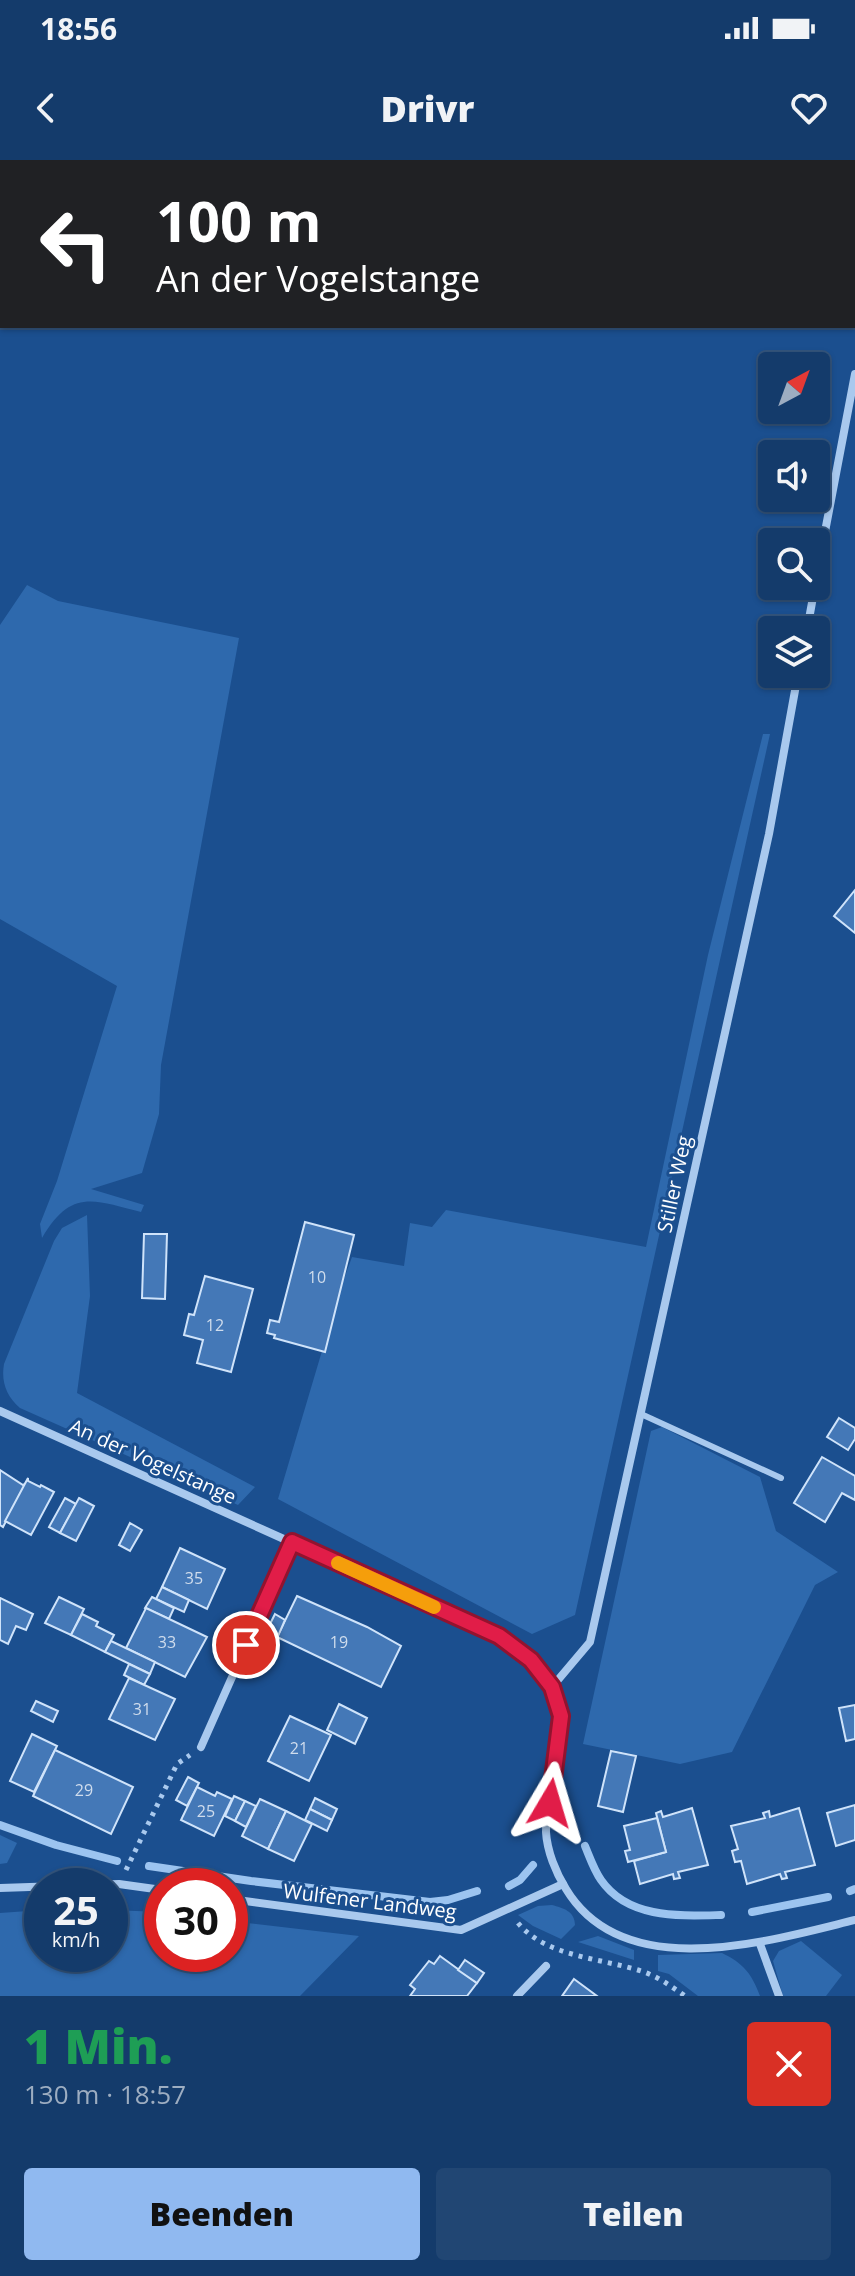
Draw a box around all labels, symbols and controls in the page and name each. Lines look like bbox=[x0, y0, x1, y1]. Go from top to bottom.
text: 18:56 bbox=[40, 8, 117, 49]
text: Drivr bbox=[381, 84, 474, 133]
icon: back bbox=[24, 86, 68, 130]
icon: heart bbox=[787, 86, 831, 130]
text: 100 m bbox=[156, 182, 322, 258]
icon: left bbox=[24, 192, 128, 296]
text: An der Vogelstange bbox=[156, 254, 480, 303]
north arrow bbox=[758, 352, 830, 424]
map controls bbox=[758, 352, 830, 688]
button: sound bbox=[758, 440, 830, 512]
button: search bbox=[758, 528, 830, 600]
button: layers bbox=[758, 616, 830, 688]
street label: Stiller Weg bbox=[651, 1133, 697, 1235]
house number: 10 bbox=[308, 1266, 326, 1288]
house number: 12 bbox=[206, 1314, 224, 1336]
street label: An der Vogelstange bbox=[65, 1412, 241, 1510]
house number: 35 bbox=[185, 1567, 203, 1589]
pin bbox=[212, 1611, 280, 1679]
icon: arrive bbox=[224, 1623, 268, 1667]
house number: 33 bbox=[158, 1631, 176, 1653]
house number: 19 bbox=[330, 1631, 348, 1653]
house number: 31 bbox=[133, 1698, 151, 1720]
house number: 21 bbox=[290, 1737, 308, 1759]
position arrow bbox=[508, 1761, 592, 1845]
house number: 29 bbox=[75, 1779, 93, 1801]
house number: 25 bbox=[197, 1800, 215, 1822]
speed limit sign: 30 bbox=[144, 1868, 248, 1972]
street label: Wulfener Landweg bbox=[282, 1877, 458, 1925]
text: 25 bbox=[53, 1882, 99, 1937]
text: km/h bbox=[52, 1926, 100, 1953]
text: 1 Min. bbox=[24, 2013, 173, 2078]
button: close bbox=[747, 2022, 831, 2106]
text: 130 m · 18:57 bbox=[24, 2076, 186, 2112]
button: Beenden bbox=[24, 2168, 420, 2260]
button: Teilen bbox=[436, 2168, 831, 2260]

